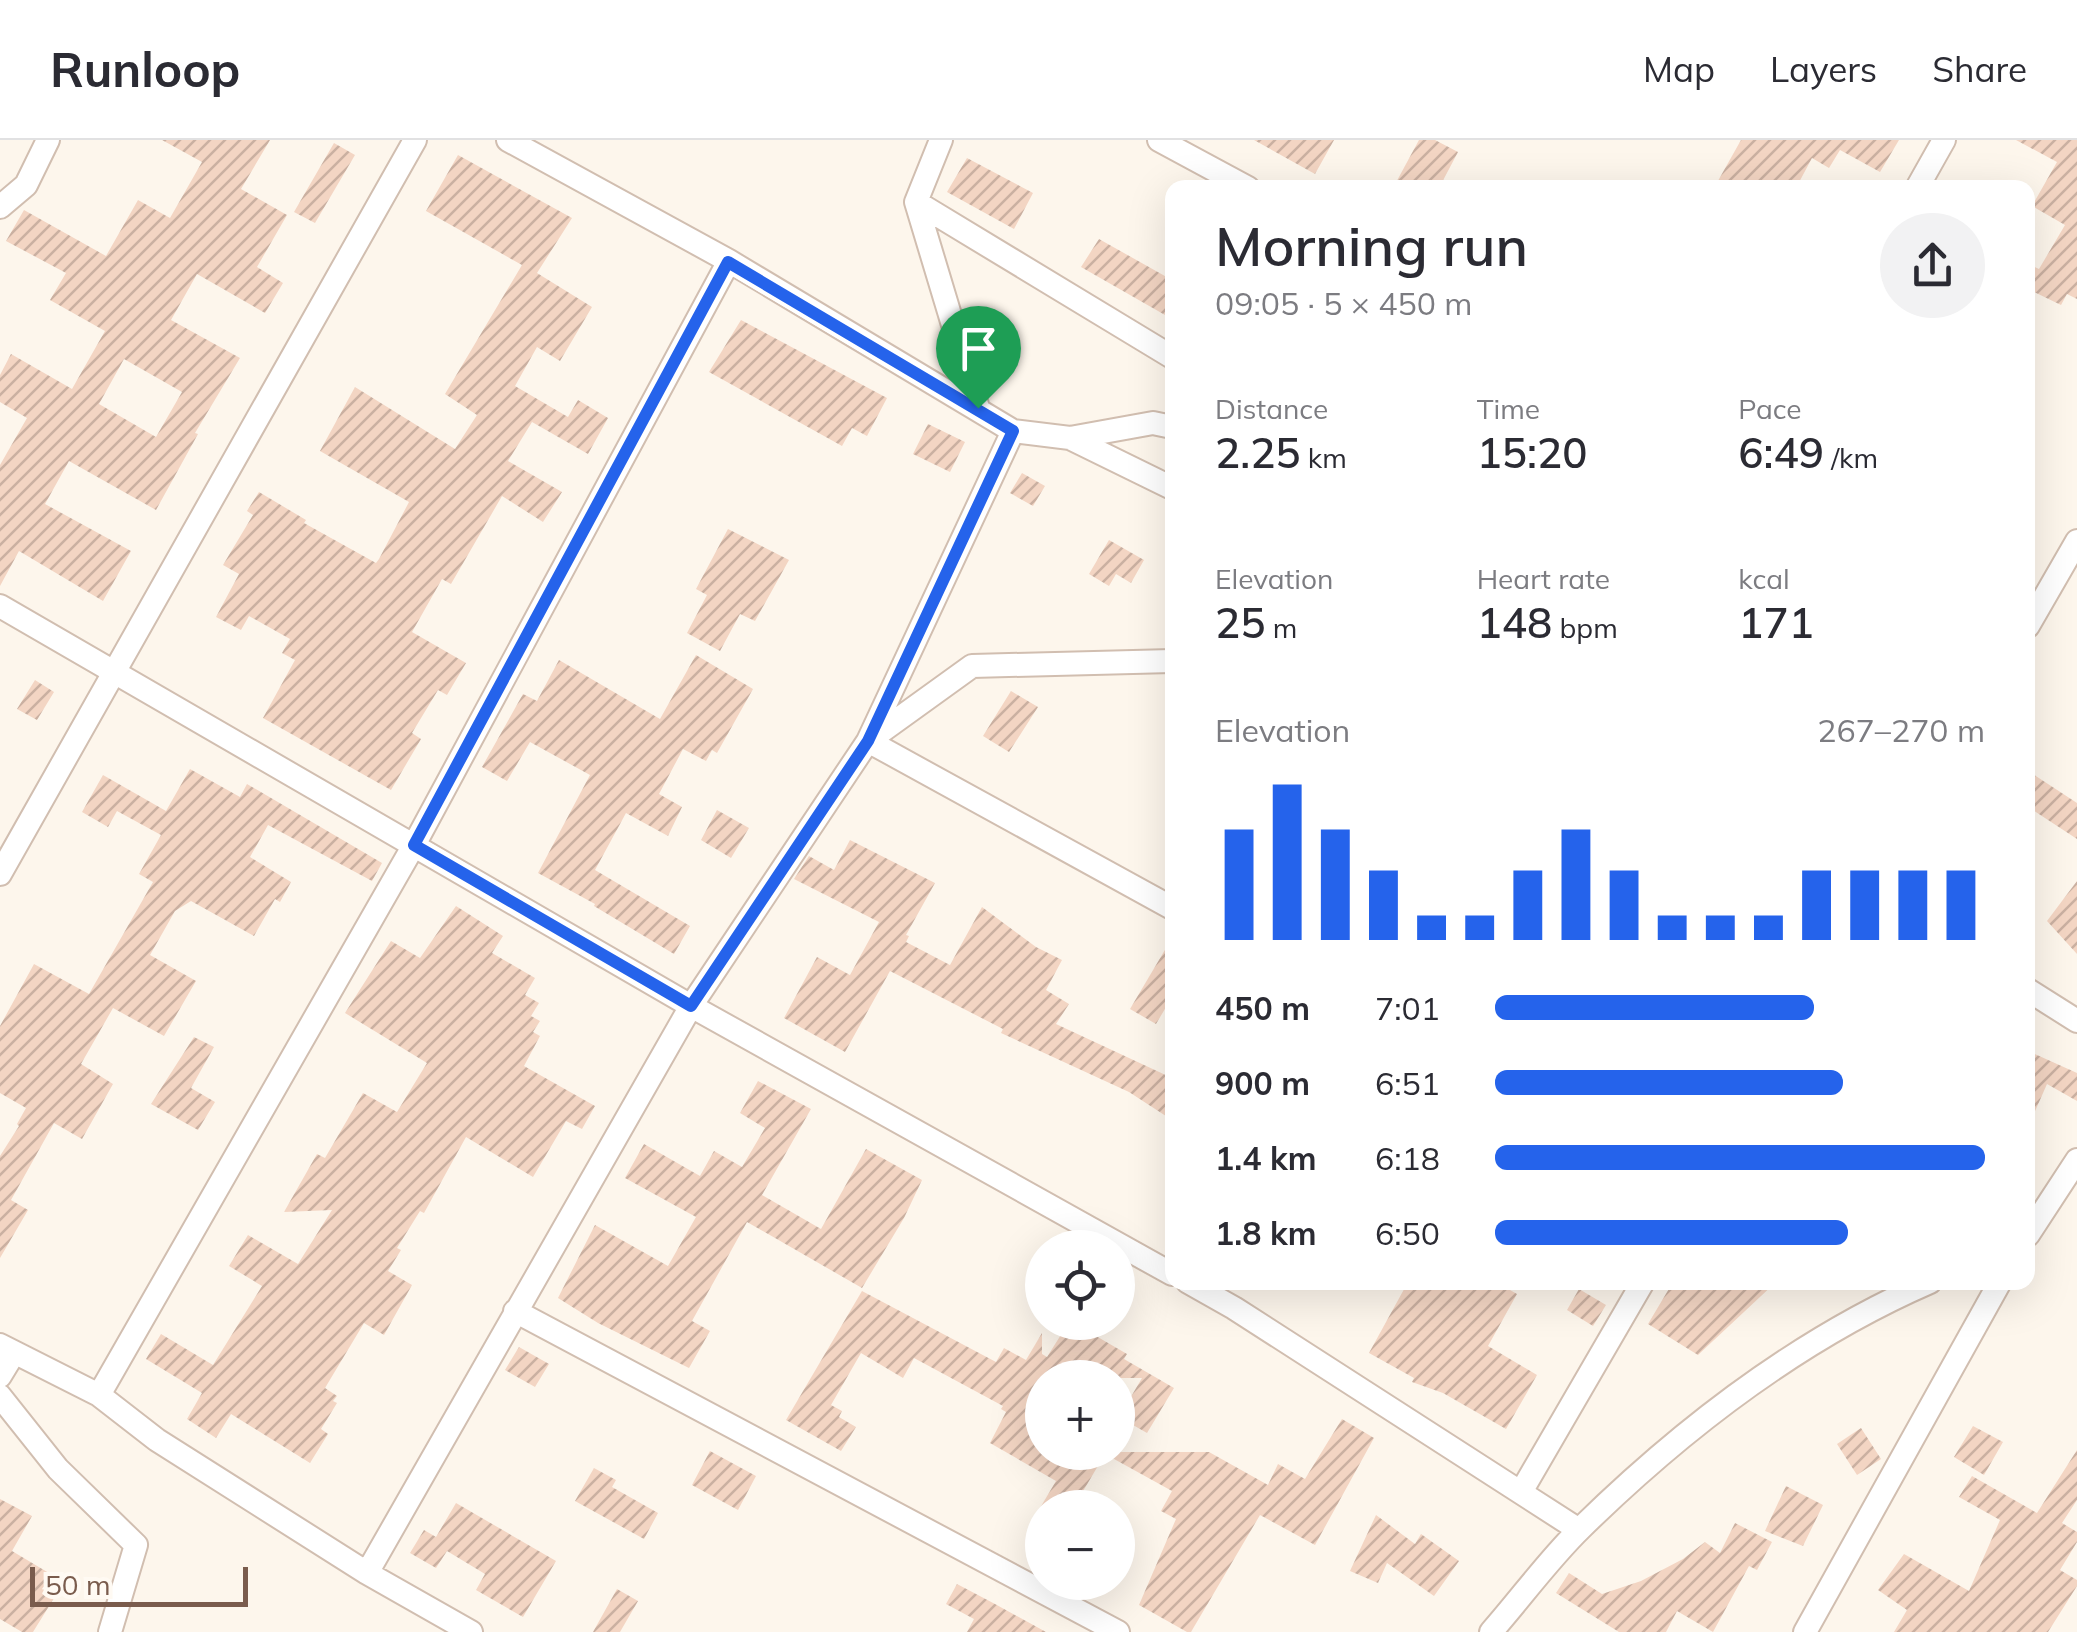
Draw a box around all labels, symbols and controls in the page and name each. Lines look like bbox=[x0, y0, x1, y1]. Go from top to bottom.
text: Runloop bbox=[50, 39, 240, 99]
text: Map bbox=[1643, 47, 1715, 91]
text: Layers bbox=[1770, 47, 1877, 91]
text: Share bbox=[1932, 47, 2027, 91]
text: Morning run bbox=[1215, 211, 1528, 280]
button: share bbox=[1880, 213, 1985, 318]
text: 09:05 · 5 × 450 m bbox=[1215, 283, 1472, 323]
pin bbox=[936, 306, 1021, 409]
icon: arrive bbox=[951, 321, 1006, 376]
text: Distance bbox=[1215, 391, 1328, 426]
text: Time bbox=[1477, 391, 1540, 426]
text: Pace bbox=[1738, 391, 1802, 426]
text: 2.25 bbox=[1215, 426, 1301, 479]
text: 15:20 bbox=[1477, 426, 1587, 479]
text: 6:49 bbox=[1738, 426, 1824, 479]
text: km bbox=[1301, 440, 1347, 475]
text: /km bbox=[1824, 440, 1878, 475]
text: Elevation bbox=[1215, 561, 1333, 596]
text: Heart rate bbox=[1477, 561, 1610, 596]
text: kcal bbox=[1738, 561, 1790, 596]
text: 25 bbox=[1215, 596, 1265, 649]
text: 148 bbox=[1477, 596, 1552, 649]
text: 171 bbox=[1738, 596, 1814, 649]
text: m bbox=[1265, 610, 1297, 645]
text: bpm bbox=[1552, 610, 1618, 645]
text: Elevation bbox=[1215, 710, 1350, 750]
text: 267–270 m bbox=[1817, 710, 1985, 750]
text: 450 m bbox=[1215, 988, 1310, 1028]
text: 7:01 bbox=[1375, 988, 1440, 1028]
text: 900 m bbox=[1215, 1063, 1310, 1103]
text: 6:51 bbox=[1375, 1063, 1440, 1103]
text: 1.4 km bbox=[1215, 1138, 1317, 1178]
text: 6:18 bbox=[1375, 1138, 1440, 1178]
text: 1.8 km bbox=[1215, 1213, 1317, 1253]
text: 6:50 bbox=[1375, 1213, 1440, 1253]
map controls bbox=[1025, 1230, 1135, 1600]
button: locate bbox=[1025, 1230, 1135, 1340]
button: + bbox=[1025, 1360, 1135, 1470]
button: − bbox=[1025, 1490, 1135, 1600]
scale bar bbox=[30, 1562, 248, 1606]
text: 50 m bbox=[45, 1567, 111, 1602]

